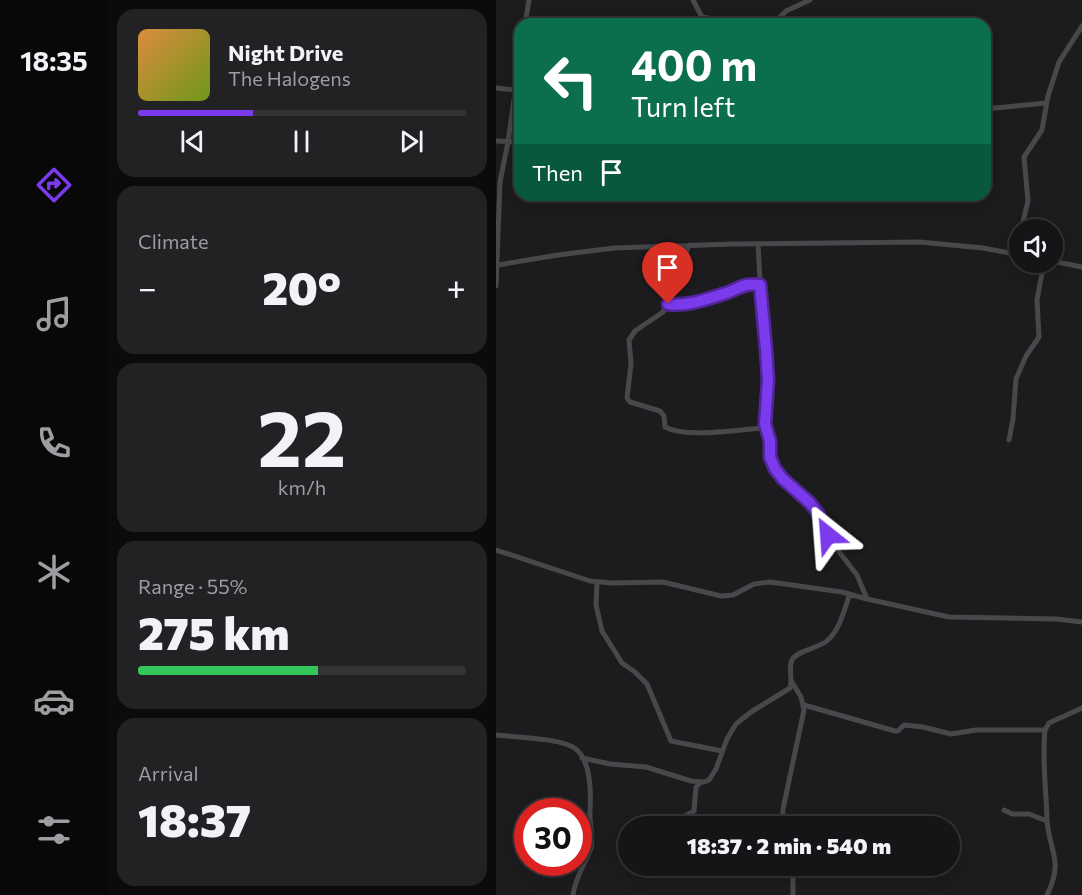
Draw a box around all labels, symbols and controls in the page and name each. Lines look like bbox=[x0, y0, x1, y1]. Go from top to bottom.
text: 400 m bbox=[631, 38, 757, 90]
text: Night Drive bbox=[228, 39, 343, 66]
icon: left bbox=[532, 42, 610, 120]
text: 18:35 bbox=[20, 44, 88, 77]
text: The Halogens bbox=[228, 66, 351, 90]
text: Turn left bbox=[631, 90, 735, 123]
icon: previous bbox=[176, 125, 209, 158]
icon: pause bbox=[285, 125, 318, 158]
icon: next bbox=[395, 125, 428, 158]
icon: arrive bbox=[595, 156, 628, 189]
text: Then bbox=[532, 159, 583, 186]
icon: directions bbox=[33, 164, 75, 206]
map controls bbox=[1009, 219, 1063, 273]
button: sound bbox=[1009, 219, 1063, 273]
text: Climate bbox=[138, 229, 208, 253]
pin bbox=[642, 242, 693, 304]
icon: arrive bbox=[651, 251, 684, 284]
text: 20° bbox=[262, 259, 341, 314]
text: − bbox=[138, 266, 157, 307]
text: + bbox=[447, 266, 466, 307]
icon: music bbox=[33, 293, 75, 335]
text: 22 bbox=[258, 388, 346, 483]
icon: phone bbox=[33, 422, 75, 464]
text: km/h bbox=[278, 475, 326, 499]
position arrow bbox=[796, 503, 860, 567]
icon: climate bbox=[33, 551, 75, 593]
text: Range · 55% bbox=[138, 574, 247, 598]
text: 275 km bbox=[138, 604, 289, 659]
icon: car bbox=[33, 680, 75, 722]
text: Arrival bbox=[138, 761, 199, 785]
text: 18:37 bbox=[138, 791, 251, 846]
speed limit sign: 30 bbox=[514, 798, 592, 876]
icon: filters bbox=[33, 809, 75, 851]
text: 18:37 · 2 min · 540 m bbox=[687, 832, 891, 859]

